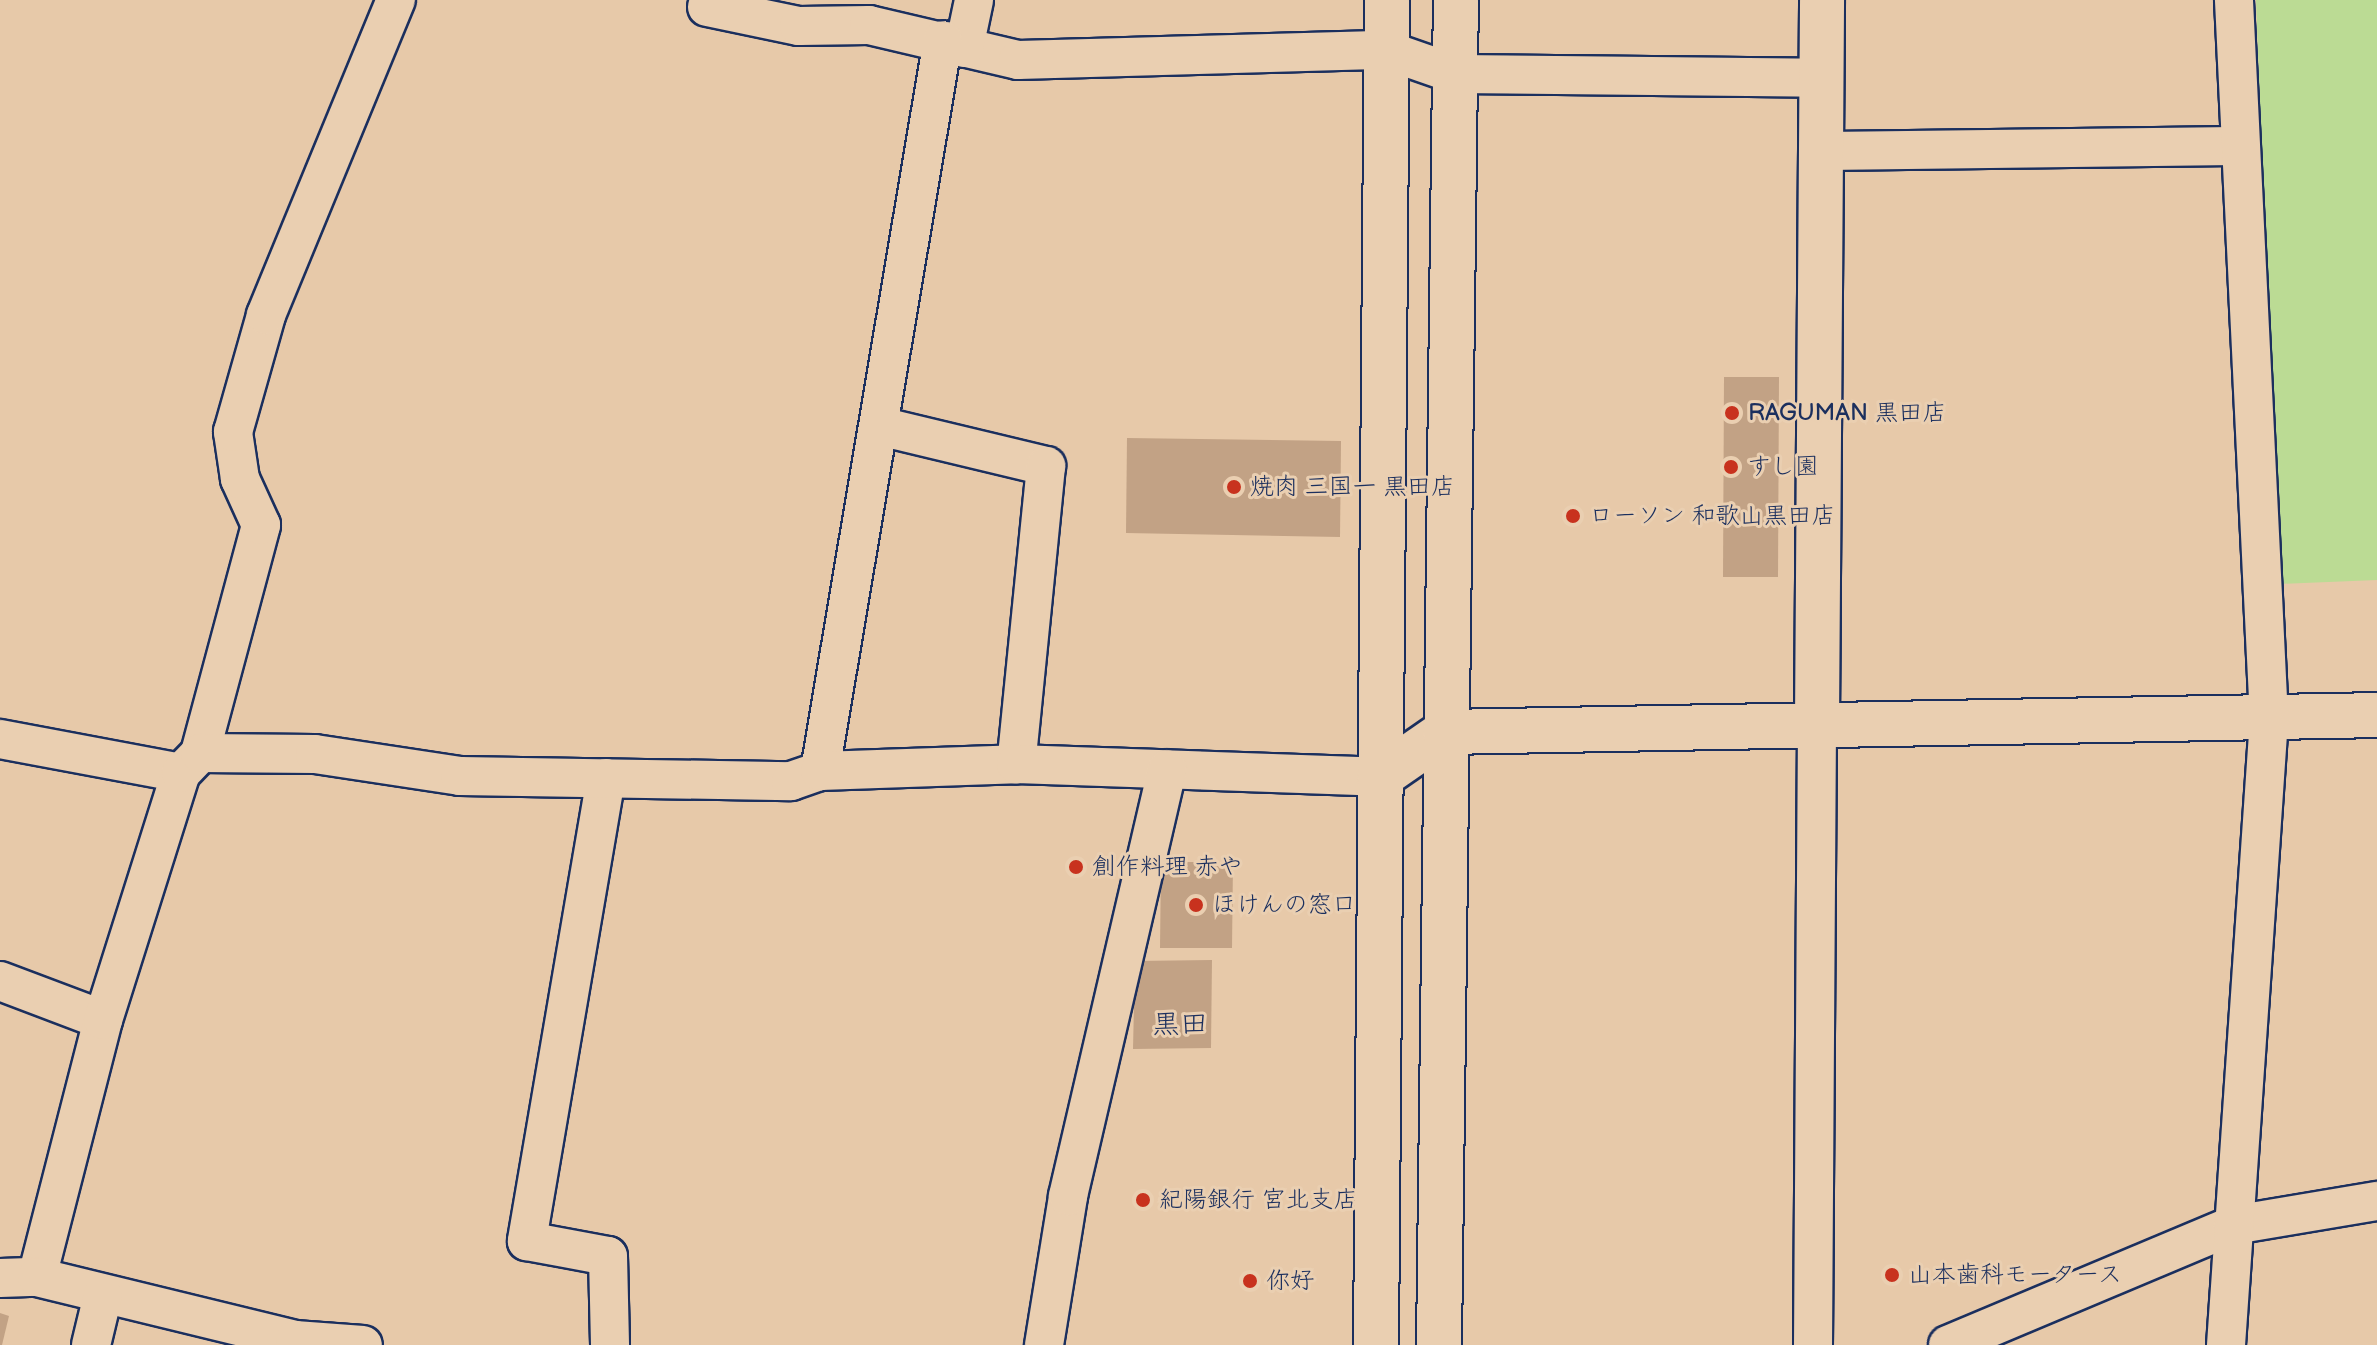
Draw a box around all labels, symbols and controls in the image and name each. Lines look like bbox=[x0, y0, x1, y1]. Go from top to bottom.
place label: RAGUMAN 黒田店 bbox=[1748, 399, 1947, 427]
marker: RAGUMAN 黒田店 bbox=[1723, 404, 1741, 422]
place label: すし園 bbox=[1747, 453, 1819, 481]
marker: すし園 bbox=[1722, 458, 1740, 476]
place label: 焼肉 三国一 黒田店 bbox=[1250, 473, 1455, 501]
marker: 焼肉 三国一 黒田店 bbox=[1225, 478, 1243, 496]
place label: ローソン 和歌山黒田店 bbox=[1589, 502, 1835, 530]
marker: ローソン 和歌山黒田店 bbox=[1564, 507, 1582, 525]
place label: 創作料理 赤や bbox=[1092, 853, 1242, 881]
marker: 創作料理 赤や bbox=[1067, 858, 1085, 876]
place label: ほけんの窓口 bbox=[1212, 891, 1356, 919]
marker: ほけんの窓口 bbox=[1187, 896, 1205, 914]
district label: 黒田 bbox=[1152, 1008, 1208, 1042]
place label: 紀陽銀行 宮北支店 bbox=[1159, 1186, 1357, 1214]
marker: 紀陽銀行 宮北支店 bbox=[1134, 1191, 1152, 1209]
place label: 山本歯科モータース bbox=[1908, 1261, 2124, 1289]
marker: 山本歯科モータース bbox=[1883, 1266, 1901, 1284]
place label: 你好 bbox=[1266, 1267, 1314, 1295]
marker: 你好 bbox=[1241, 1272, 1259, 1290]

